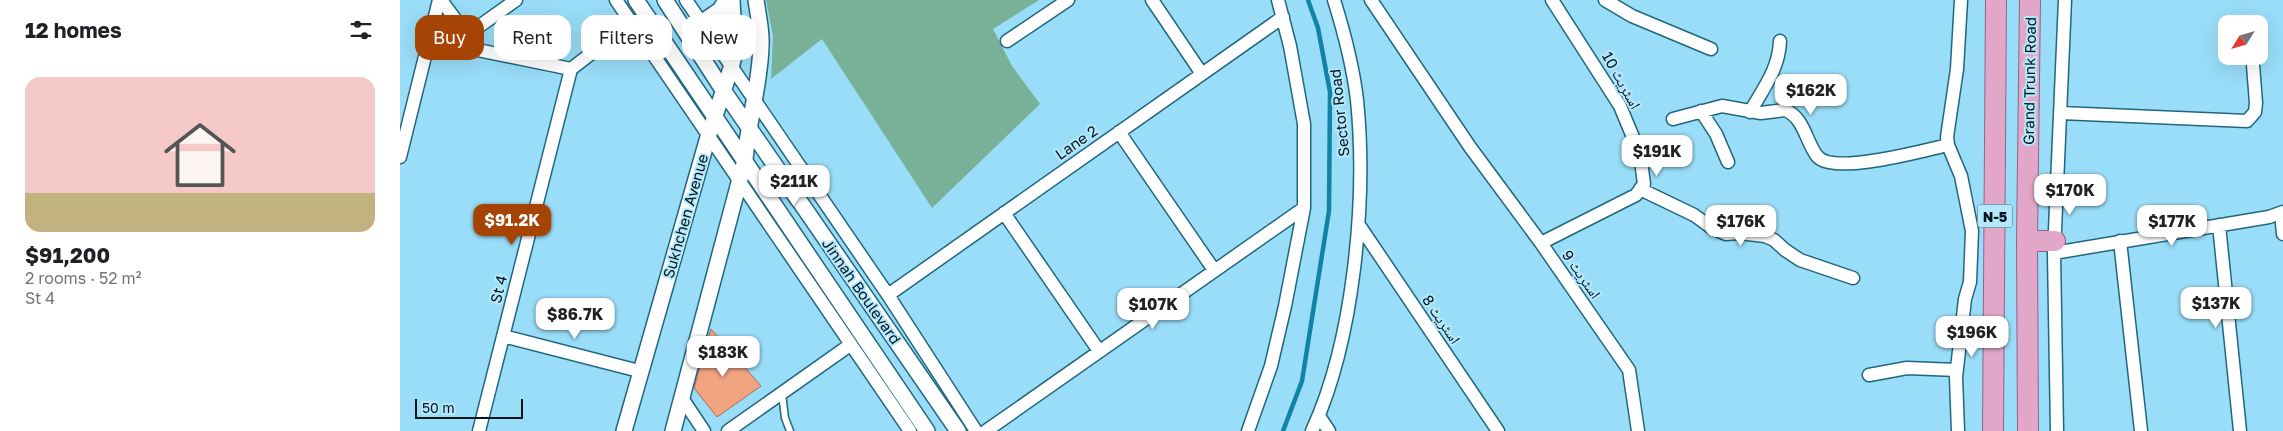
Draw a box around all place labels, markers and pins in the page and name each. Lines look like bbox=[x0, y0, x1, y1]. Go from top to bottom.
pin: $162K bbox=[1776, 74, 1846, 116]
pin: $191K bbox=[1622, 134, 1692, 177]
pin: $211K bbox=[759, 164, 829, 207]
pin: $170K bbox=[2035, 174, 2105, 216]
pin: $91.2K bbox=[471, 204, 553, 246]
pin: $176K bbox=[1706, 204, 1776, 247]
pin: $177K bbox=[2137, 204, 2207, 247]
pin: $137K bbox=[2181, 286, 2251, 329]
pin: $107K bbox=[1118, 288, 1188, 330]
pin: $86.7K bbox=[534, 298, 616, 340]
pin: $196K bbox=[1937, 316, 2007, 358]
pin: $183K bbox=[688, 336, 758, 378]

